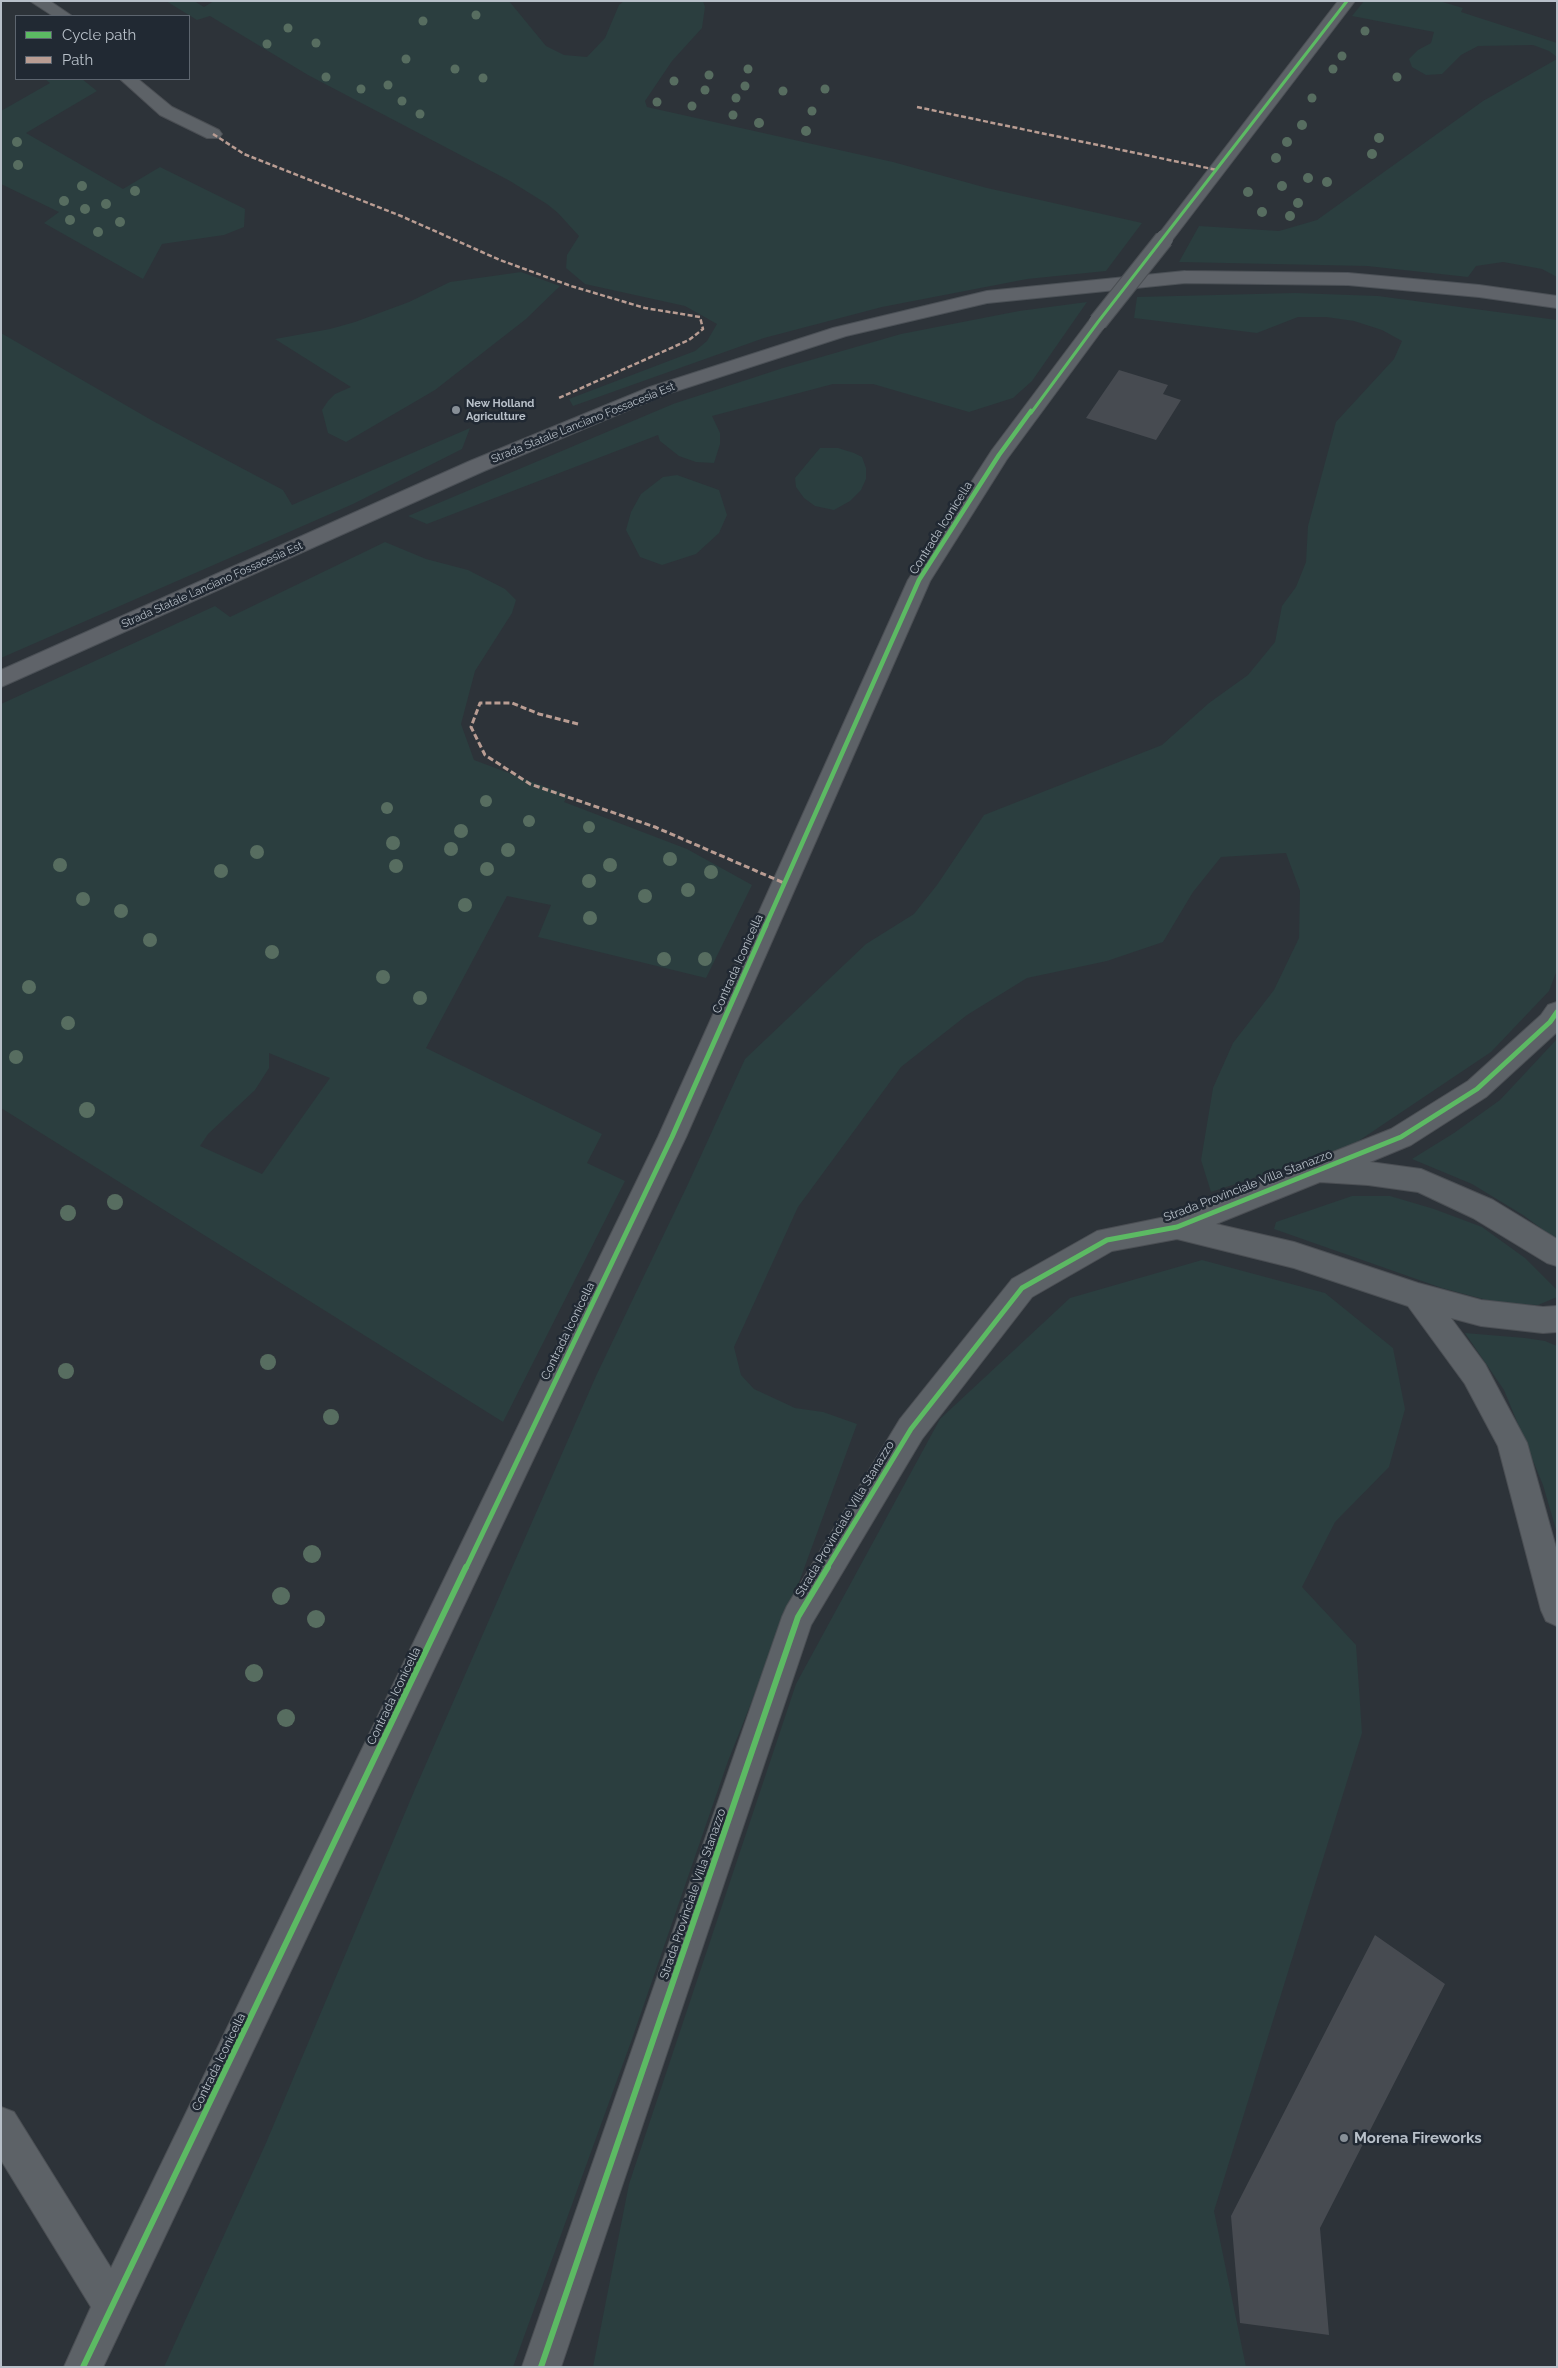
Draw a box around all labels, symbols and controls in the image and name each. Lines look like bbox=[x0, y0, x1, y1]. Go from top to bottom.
legend bbox=[15, 15, 190, 80]
text: Cycle path bbox=[62, 26, 136, 44]
text: Path bbox=[62, 51, 93, 69]
street label: Strada Statale Lanciano Fossacesia Est bbox=[489, 380, 677, 466]
place label: New Holland Agriculture bbox=[466, 397, 534, 423]
marker: New Holland Agriculture bbox=[450, 404, 462, 416]
street label: Contrada Iconicella bbox=[907, 479, 975, 577]
street label: Strada Statale Lanciano Fossacesia Est bbox=[119, 539, 305, 631]
street label: Contrada Iconicella bbox=[710, 912, 766, 1016]
street label: Strada Provinciale Villa Stanazzo bbox=[1162, 1147, 1334, 1225]
street label: Contrada Iconicella bbox=[538, 1280, 598, 1382]
street label: Strada Provinciale Villa Stanazzo bbox=[793, 1438, 897, 1600]
street label: Contrada Iconicella bbox=[364, 1645, 424, 1747]
street label: Strada Provinciale Villa Stanazzo bbox=[657, 1807, 729, 1981]
street label: Contrada Iconicella bbox=[189, 2011, 249, 2113]
place label: Morena Fireworks bbox=[1354, 2129, 1482, 2147]
marker: Morena Fireworks bbox=[1338, 2132, 1350, 2144]

